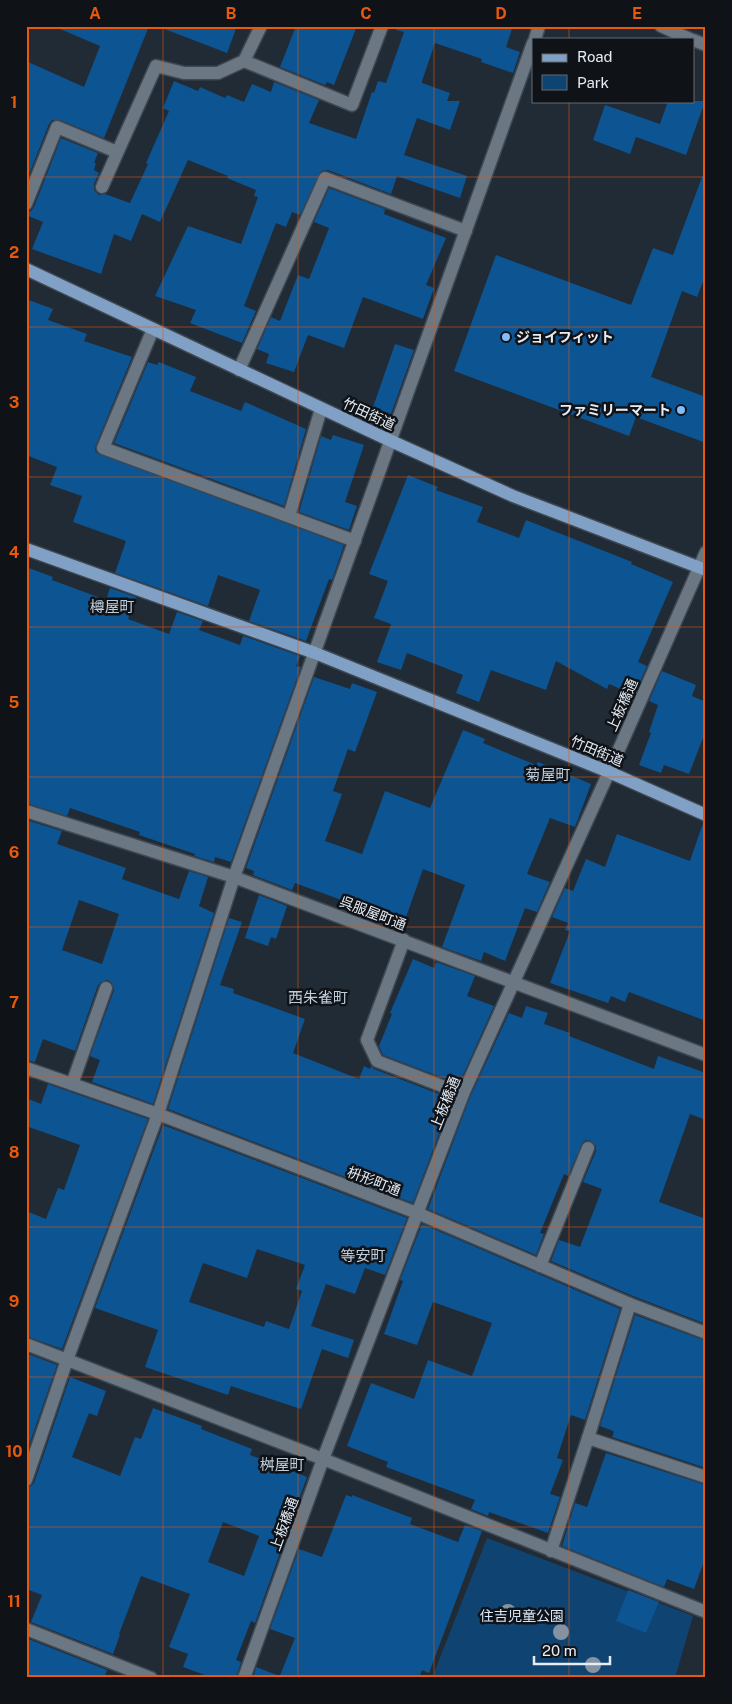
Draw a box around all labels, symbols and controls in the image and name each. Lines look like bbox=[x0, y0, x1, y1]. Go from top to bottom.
text: A bbox=[89, 4, 101, 23]
text: B bbox=[226, 4, 237, 23]
text: C bbox=[360, 4, 372, 23]
text: D bbox=[495, 4, 507, 23]
text: E bbox=[632, 4, 642, 23]
legend bbox=[532, 38, 694, 102]
text: Road bbox=[577, 48, 613, 65]
text: Park bbox=[577, 74, 609, 91]
text: 1 bbox=[11, 93, 17, 112]
text: 2 bbox=[9, 243, 19, 262]
place label: ジョイフィット bbox=[516, 329, 614, 345]
marker: ジョイフィット bbox=[500, 331, 512, 343]
text: 3 bbox=[9, 393, 19, 412]
street label: 竹田街道 bbox=[340, 395, 398, 433]
place label: ファミリーマート bbox=[559, 402, 671, 418]
marker: ファミリーマート bbox=[675, 404, 687, 416]
text: 4 bbox=[9, 543, 20, 562]
district label: 樽屋町 bbox=[89, 598, 135, 615]
street label: 上板橋通 bbox=[603, 676, 641, 734]
text: 5 bbox=[9, 693, 20, 712]
street label: 竹田街道 bbox=[568, 733, 626, 769]
district label: 菊屋町 bbox=[525, 766, 571, 783]
text: 6 bbox=[9, 843, 19, 862]
street label: 呉服屋町通 bbox=[337, 893, 409, 933]
district label: 西朱雀町 bbox=[288, 989, 348, 1006]
text: 7 bbox=[9, 993, 19, 1012]
street label: 上板橋通 bbox=[427, 1074, 463, 1132]
text: 8 bbox=[9, 1143, 20, 1162]
street label: 枡形町通 bbox=[345, 1163, 403, 1199]
district label: 等安町 bbox=[340, 1247, 386, 1264]
text: 9 bbox=[9, 1292, 19, 1311]
text: 10 bbox=[5, 1442, 23, 1461]
district label: 桝屋町 bbox=[259, 1456, 305, 1473]
street label: 上板橋通 bbox=[267, 1495, 301, 1553]
text: 11 bbox=[7, 1592, 21, 1611]
park label: 住吉児童公園 bbox=[480, 1608, 564, 1624]
scale bar bbox=[534, 1634, 611, 1666]
text: 20 m bbox=[542, 1642, 577, 1659]

